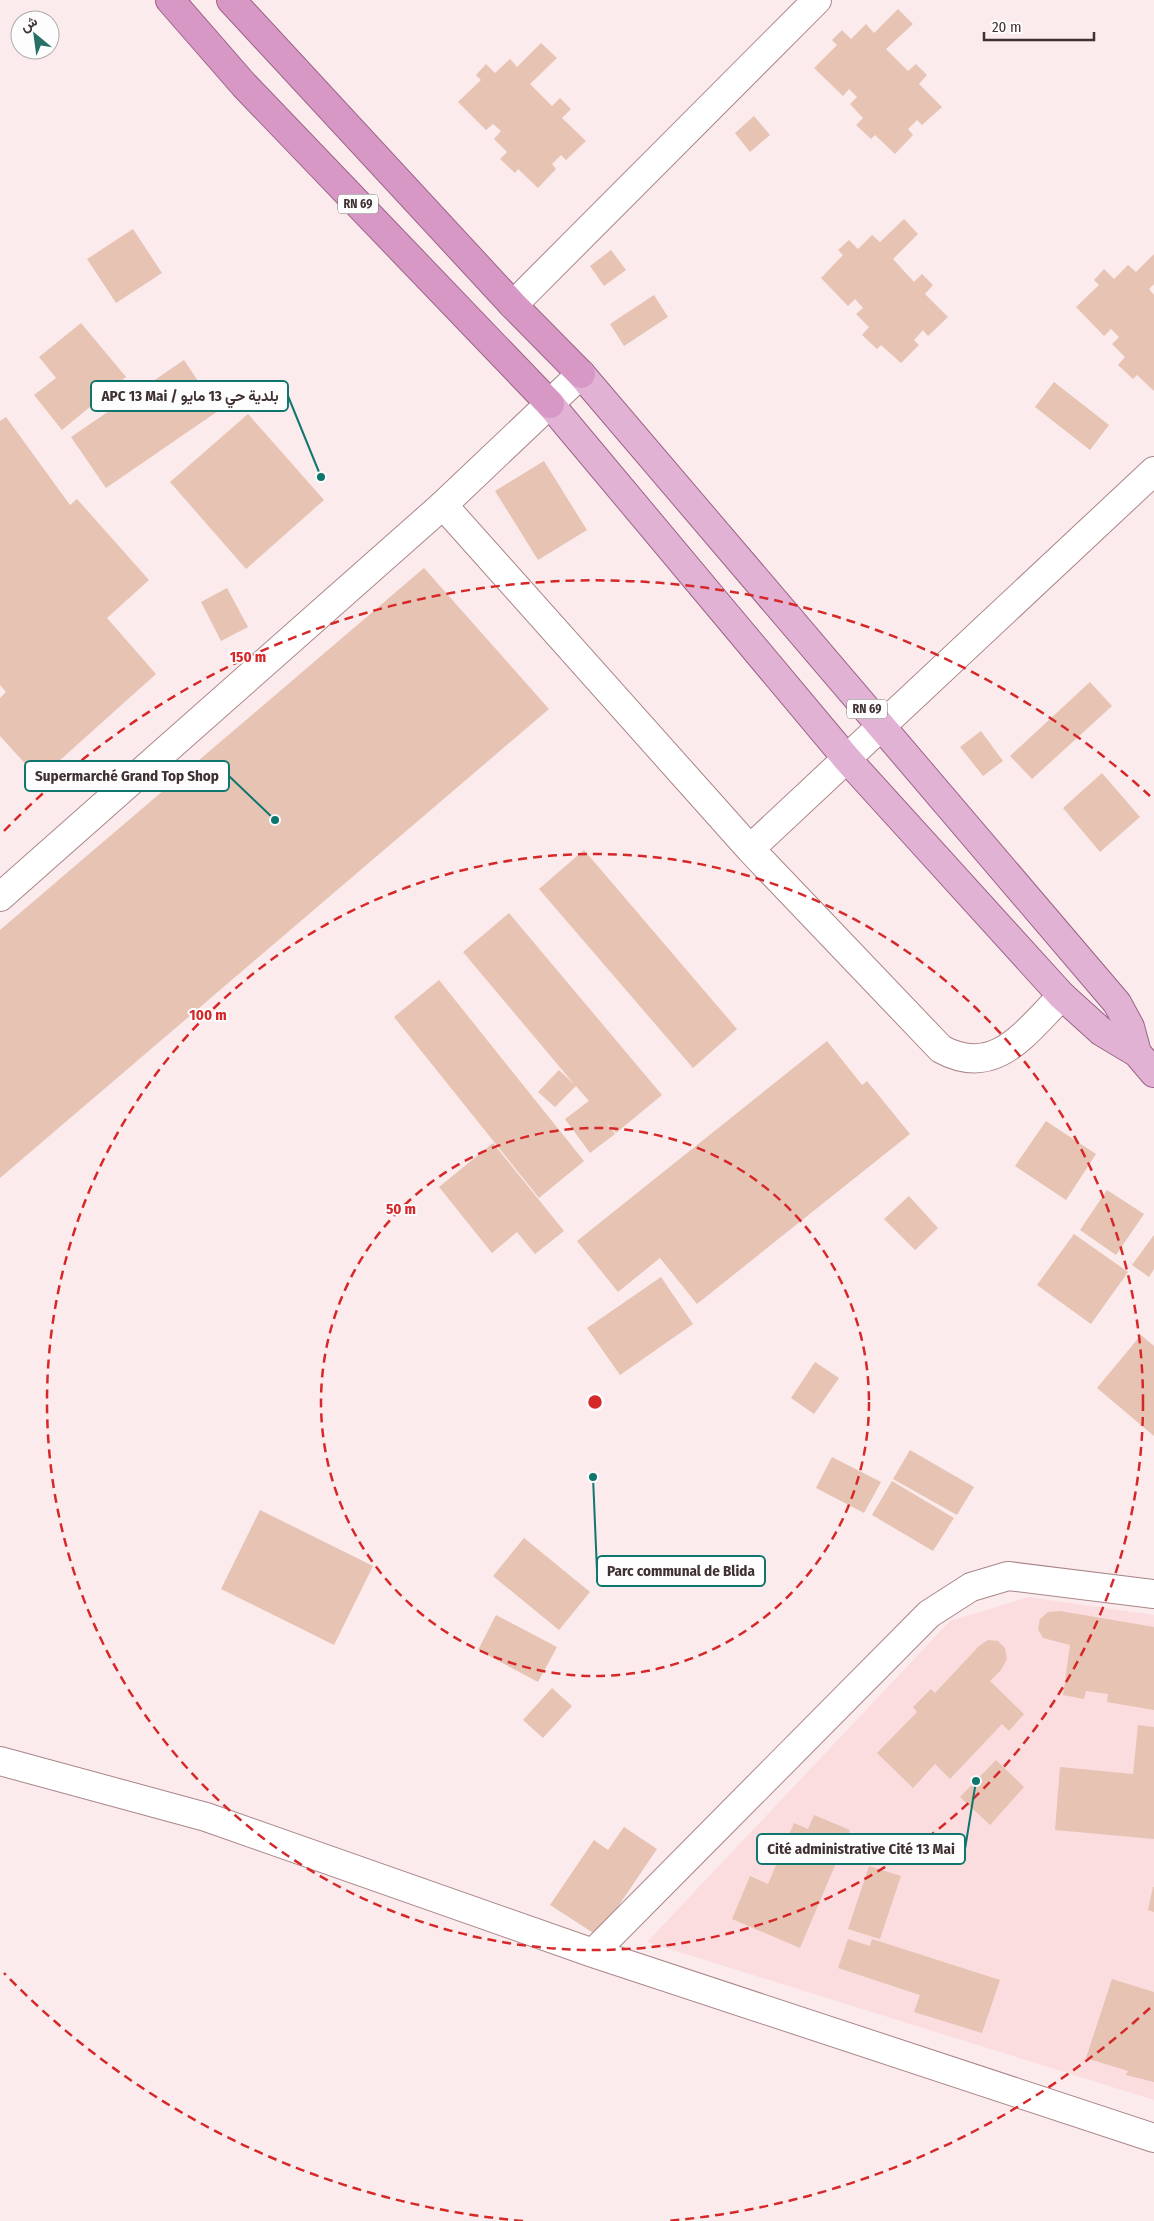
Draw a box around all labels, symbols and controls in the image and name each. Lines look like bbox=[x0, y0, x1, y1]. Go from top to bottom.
north arrow bbox=[10, 10, 60, 60]
scale bar bbox=[984, 10, 1094, 42]
text: ش bbox=[17, 12, 41, 36]
text: 20 m bbox=[992, 18, 1022, 36]
road number: RN 69 bbox=[338, 194, 378, 213]
callout: APC 13 Mai / بلدية حي 13 مايو bbox=[91, 381, 288, 411]
text: APC 13 Mai / بلدية حي 13 مايو bbox=[100, 387, 279, 409]
text: 150 m bbox=[230, 648, 266, 666]
road number: RN 69 bbox=[847, 700, 887, 719]
callout: Supermarché Grand Top Shop bbox=[25, 761, 229, 791]
text: Supermarché Grand Top Shop bbox=[35, 767, 219, 785]
text: 100 m bbox=[189, 1006, 227, 1024]
text: 50 m bbox=[386, 1200, 416, 1218]
centre of rings bbox=[586, 1393, 604, 1411]
callout: Parc communal de Blida bbox=[597, 1556, 765, 1586]
text: Parc communal de Blida bbox=[607, 1562, 755, 1580]
callout: Cité administrative Cité 13 Mai bbox=[757, 1834, 965, 1864]
text: Cité administrative Cité 13 Mai bbox=[767, 1840, 955, 1858]

